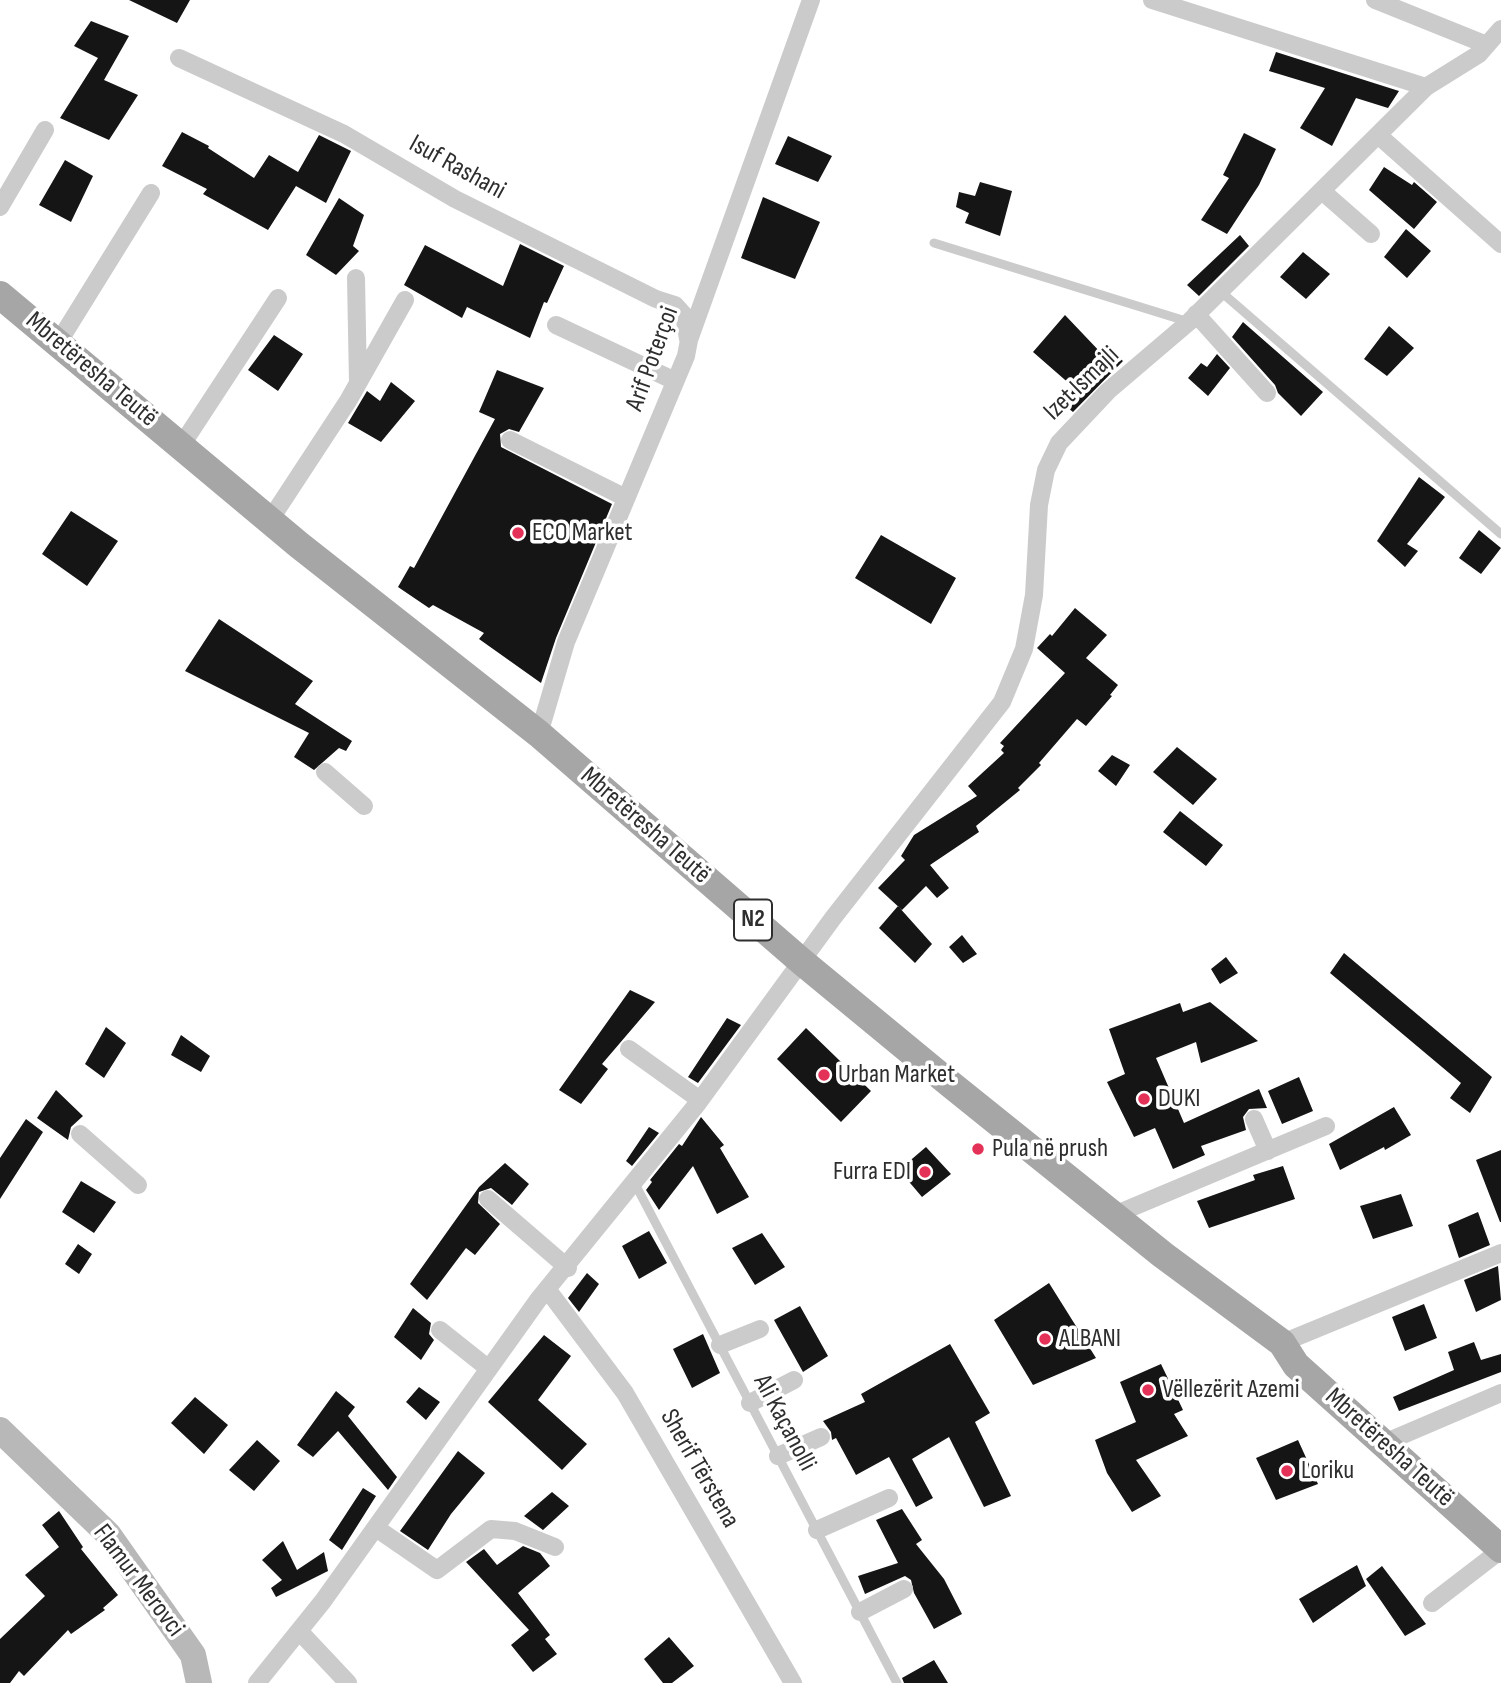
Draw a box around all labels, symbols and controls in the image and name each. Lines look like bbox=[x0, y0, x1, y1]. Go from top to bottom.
street label: Isuf Rashani bbox=[403, 129, 511, 207]
street label: Arif Poterçoi bbox=[620, 303, 686, 415]
street label: Mbretëresha Teutë bbox=[19, 306, 163, 434]
street label: Izet Ismajli bbox=[1038, 341, 1126, 427]
place label: ECO Market bbox=[532, 517, 633, 549]
marker: ECO Market bbox=[510, 525, 526, 541]
street label: Mbretëresha Teutë bbox=[574, 761, 716, 891]
road number: N2 bbox=[734, 900, 772, 940]
place label: Urban Market bbox=[838, 1059, 955, 1091]
marker: Urban Market bbox=[816, 1067, 832, 1083]
place label: DUKI bbox=[1158, 1083, 1201, 1115]
marker: DUKI bbox=[1136, 1091, 1152, 1107]
place label: Pula në prush bbox=[992, 1133, 1108, 1165]
marker: Pula në prush bbox=[970, 1141, 986, 1157]
place label: Furra EDI bbox=[833, 1156, 911, 1188]
marker: Furra EDI bbox=[917, 1164, 933, 1180]
place label: ALBANI bbox=[1059, 1323, 1121, 1355]
marker: ALBANI bbox=[1037, 1331, 1053, 1347]
street label: Ali Kaçanolli bbox=[746, 1370, 822, 1476]
place label: Vëllezërit Azemi bbox=[1162, 1374, 1300, 1406]
marker: Vëllezërit Azemi bbox=[1140, 1382, 1156, 1398]
street label: Mbretëresha Teutë bbox=[1318, 1382, 1460, 1514]
street label: Sherif Tërstena bbox=[653, 1404, 745, 1534]
place label: Loriku bbox=[1301, 1455, 1354, 1487]
marker: Loriku bbox=[1279, 1463, 1295, 1479]
street label: Flamur Merovci bbox=[86, 1519, 190, 1643]

